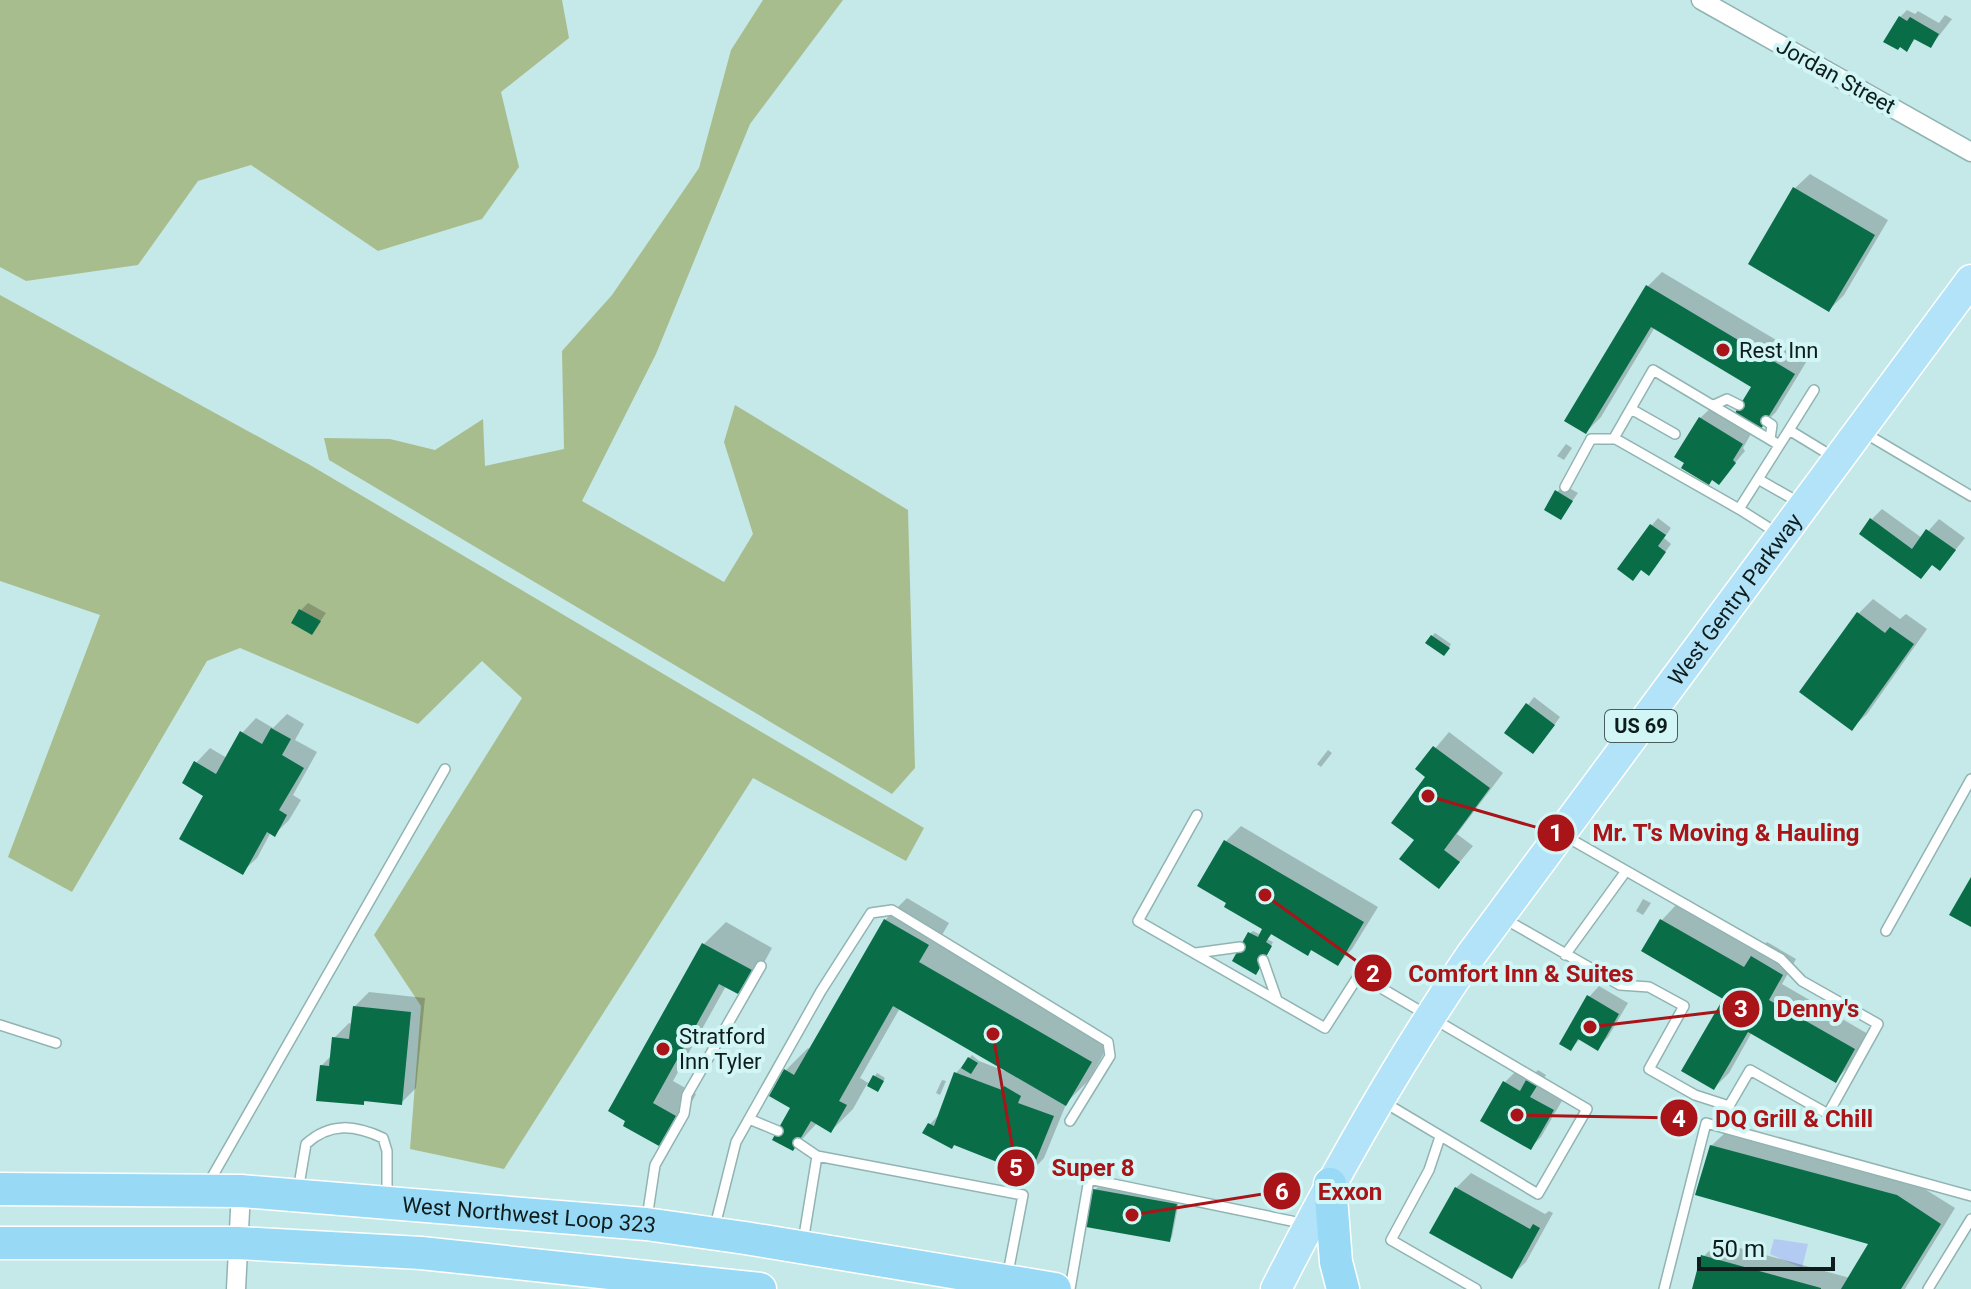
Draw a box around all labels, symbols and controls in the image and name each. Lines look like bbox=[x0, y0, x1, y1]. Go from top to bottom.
street label: Jordan Street bbox=[1772, 33, 1900, 119]
place label: Rest Inn bbox=[1739, 338, 1819, 363]
marker: Rest Inn bbox=[1714, 341, 1732, 359]
street label: West Gentry Parkway bbox=[1663, 508, 1807, 690]
road number: US 69 bbox=[1605, 710, 1677, 742]
callout: Mr. T's Moving & Hauling bbox=[1536, 809, 1876, 857]
text: 1 bbox=[1549, 819, 1563, 847]
text: Mr. T's Moving & Hauling bbox=[1592, 819, 1860, 847]
callout: Comfort Inn & Suites bbox=[1353, 949, 1650, 997]
text: 2 bbox=[1366, 960, 1380, 988]
text: Comfort Inn & Suites bbox=[1408, 960, 1634, 988]
callout: Denny's bbox=[1721, 985, 1876, 1033]
text: 3 bbox=[1734, 995, 1748, 1023]
text: Denny's bbox=[1777, 995, 1859, 1023]
place label: Stratford Inn Tyler bbox=[679, 1024, 765, 1074]
marker: Stratford Inn Tyler bbox=[654, 1040, 672, 1058]
callout: DQ Grill & Chill bbox=[1659, 1094, 1889, 1142]
text: 4 bbox=[1672, 1105, 1686, 1133]
text: DQ Grill & Chill bbox=[1715, 1105, 1873, 1133]
callout: Super 8 bbox=[996, 1144, 1151, 1192]
text: 5 bbox=[1009, 1154, 1023, 1182]
text: Super 8 bbox=[1051, 1154, 1135, 1182]
callout: Exxon bbox=[1262, 1167, 1399, 1215]
text: 6 bbox=[1275, 1178, 1289, 1206]
text: Exxon bbox=[1318, 1178, 1382, 1206]
street label: West Northwest Loop 323 bbox=[401, 1192, 658, 1238]
scale bar bbox=[1699, 1221, 1833, 1271]
text: 50 m bbox=[1711, 1235, 1765, 1263]

